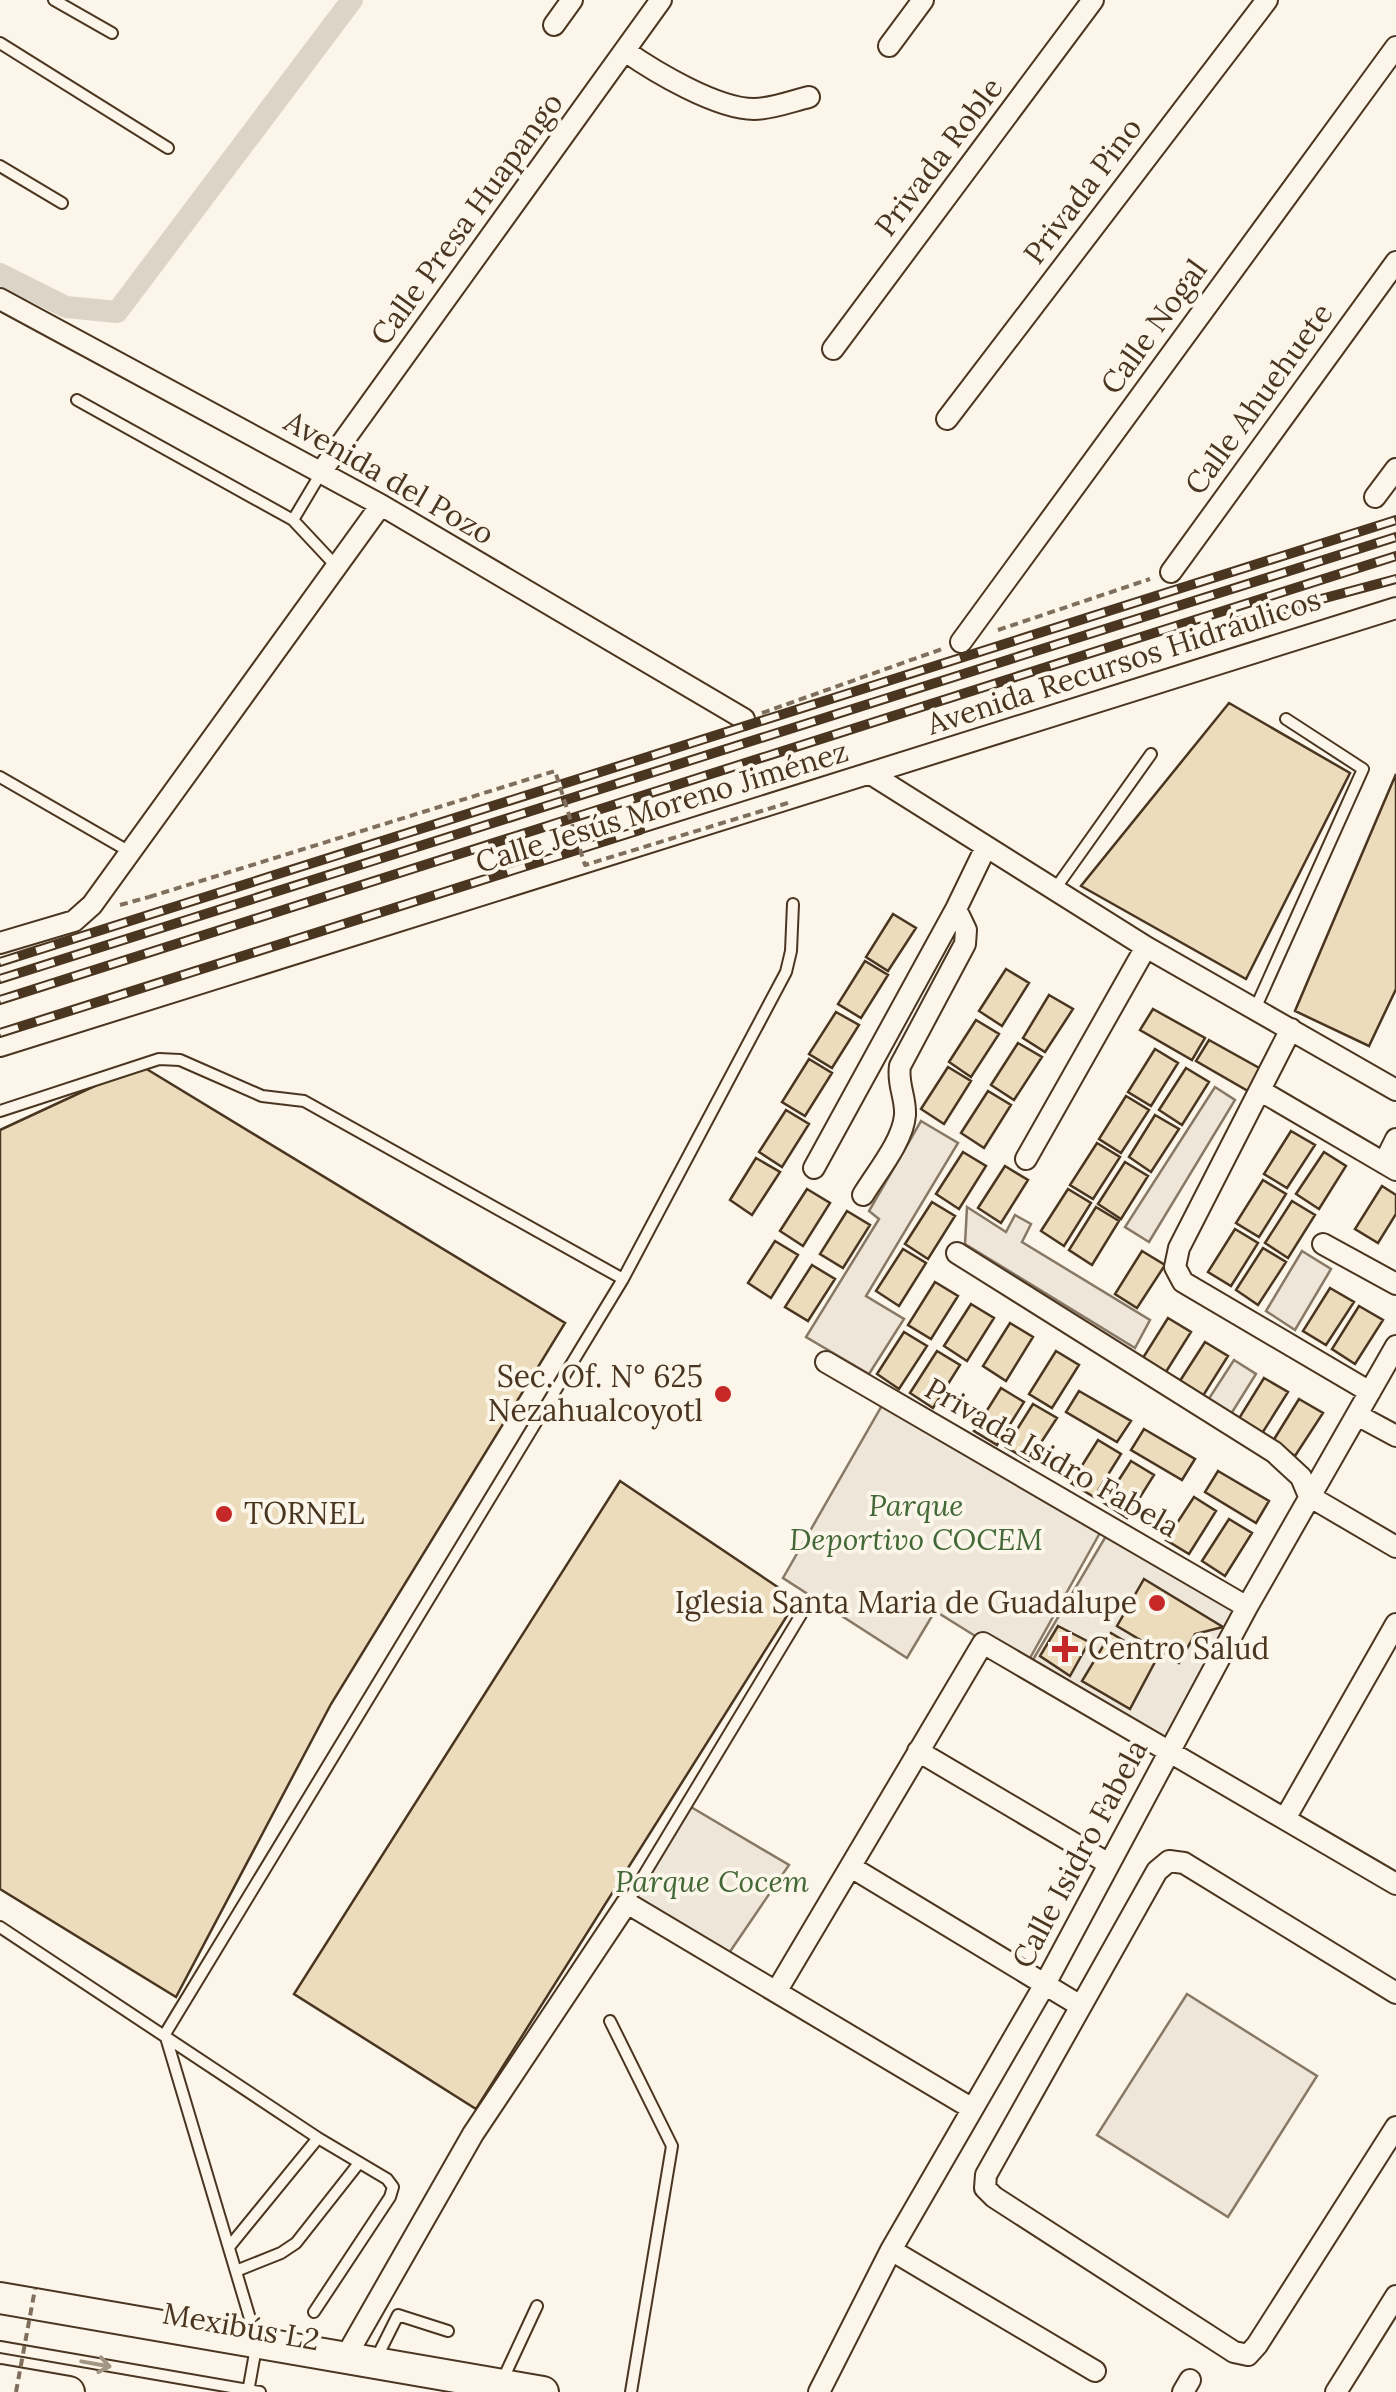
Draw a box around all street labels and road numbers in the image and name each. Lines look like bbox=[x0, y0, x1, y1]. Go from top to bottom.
street label: Privada Roble bbox=[866, 69, 1010, 243]
street label: Calle Presa Huapango bbox=[362, 85, 571, 353]
street label: Privada Pino bbox=[1015, 110, 1150, 271]
street label: Calle Nogal bbox=[1092, 252, 1216, 402]
street label: Calle Ahuehuete bbox=[1176, 295, 1340, 502]
street label: Avenida del Pozo bbox=[277, 401, 501, 553]
street label: Avenida Recursos Hidráulicos bbox=[921, 579, 1325, 743]
street label: Calle Jesús Moreno Jiménez bbox=[471, 731, 853, 881]
street label: Privada Isidro Fabela bbox=[918, 1369, 1187, 1545]
street label: Calle Isidro Fabela bbox=[1003, 1733, 1155, 1974]
street label: Mexibús L2 bbox=[160, 2294, 322, 2358]

